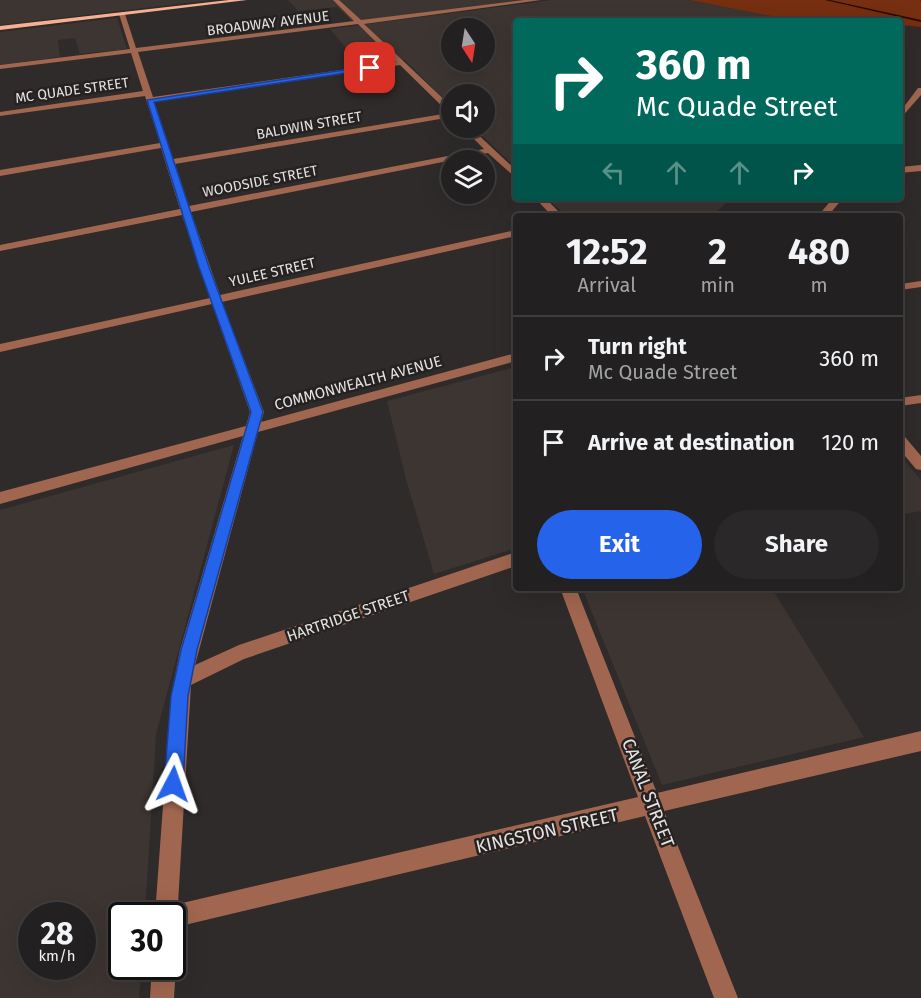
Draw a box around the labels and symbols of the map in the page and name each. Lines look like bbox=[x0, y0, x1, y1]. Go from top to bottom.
street label: BROADWAY AVENUE bbox=[206, 8, 330, 39]
north arrow bbox=[441, 18, 495, 72]
pin bbox=[344, 42, 395, 93]
street label: MC QUADE STREET bbox=[14, 74, 131, 107]
street label: BALDWIN STREET bbox=[255, 108, 364, 143]
street label: WOODSIDE STREET bbox=[201, 162, 320, 201]
street label: YULEE STREET bbox=[227, 254, 318, 291]
street label: COMMONWEALTH AVENUE bbox=[272, 352, 444, 414]
street label: HARTRIDGE STREET bbox=[284, 587, 412, 645]
street label: CANAL STREET bbox=[617, 735, 679, 851]
position arrow bbox=[141, 752, 205, 816]
street label: KINGSTON STREET bbox=[474, 804, 621, 858]
speed limit sign: 30 bbox=[108, 902, 186, 980]

